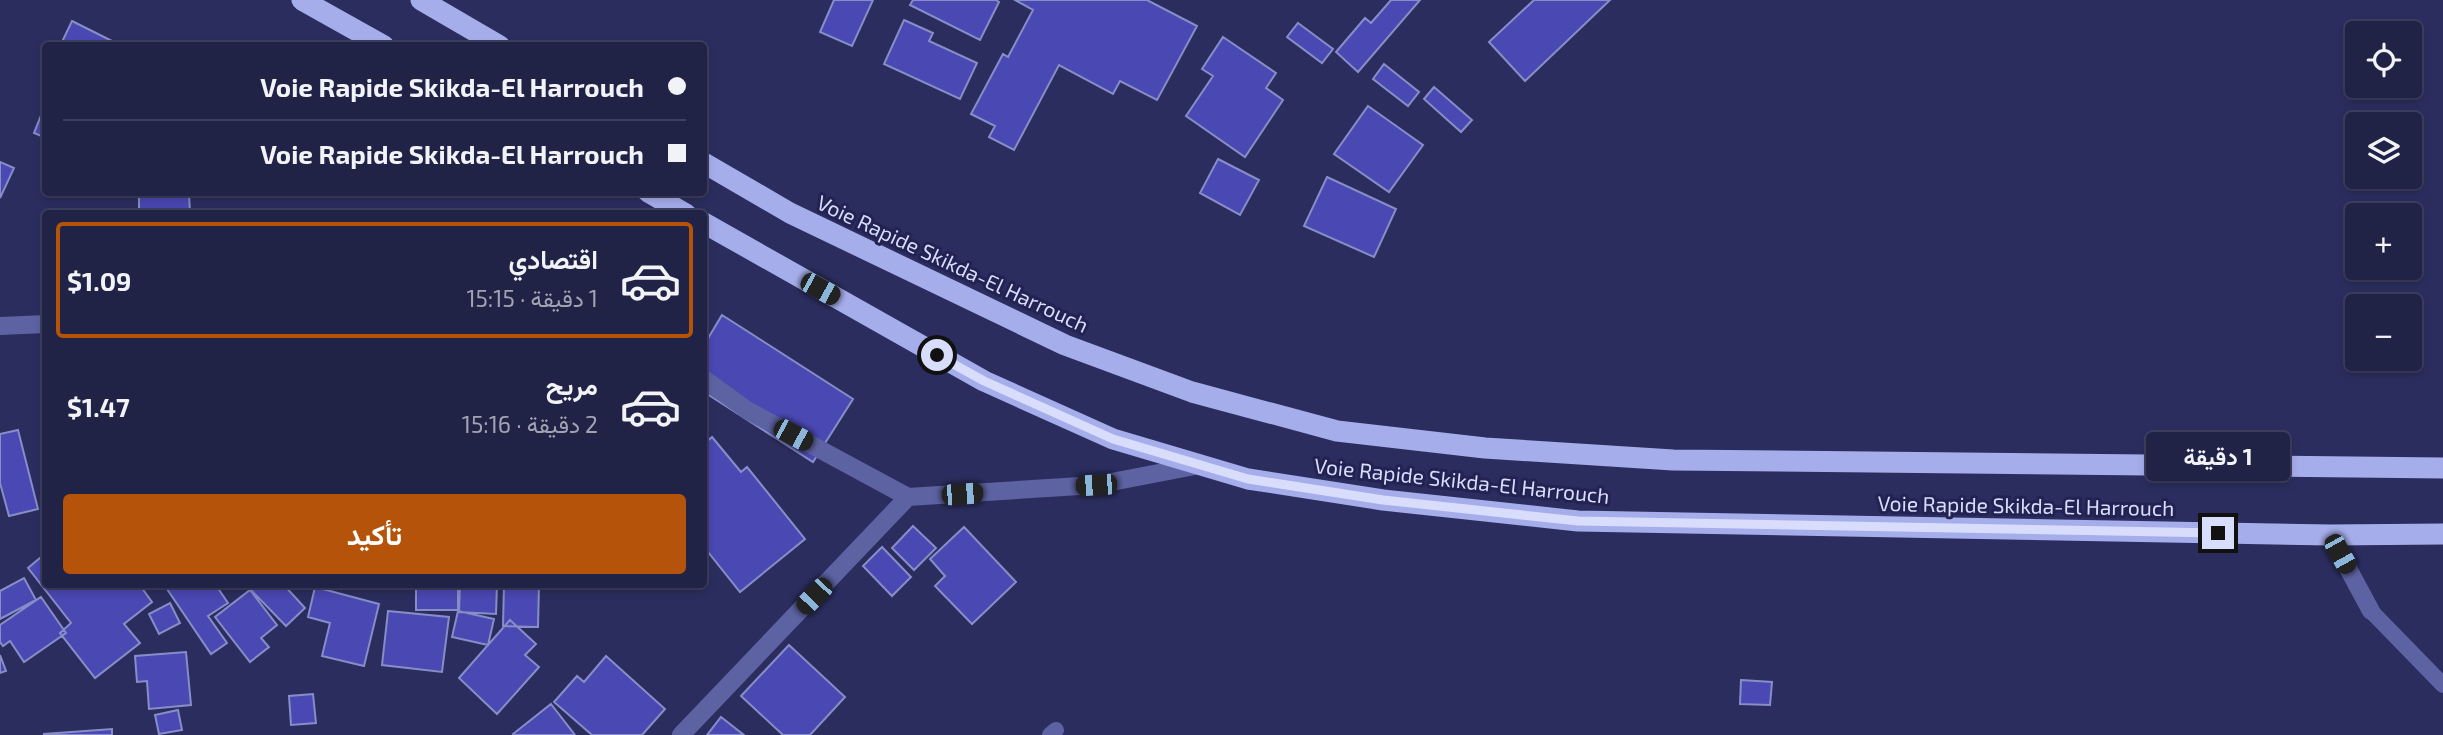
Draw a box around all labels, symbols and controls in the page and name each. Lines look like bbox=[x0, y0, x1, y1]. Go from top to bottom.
map controls bbox=[2345, 21, 2422, 371]
button: locate bbox=[2345, 21, 2422, 98]
text: Voie Rapide Skikda-El Harrouch bbox=[260, 71, 644, 102]
button: layers bbox=[2345, 112, 2422, 189]
text: Voie Rapide Skikda-El Harrouch bbox=[260, 138, 644, 169]
street label: Voie Rapide Skikda-El Harrouch bbox=[813, 189, 1093, 337]
button: + bbox=[2345, 203, 2422, 280]
text: اقتصادي bbox=[509, 243, 598, 274]
icon: car bbox=[619, 249, 682, 312]
text: $1.09 bbox=[67, 265, 131, 296]
car bbox=[797, 270, 844, 308]
text: 1 دقيقة · 15:15 bbox=[466, 284, 598, 312]
button: − bbox=[2345, 294, 2422, 371]
route start bbox=[921, 339, 953, 371]
text: مريح bbox=[546, 369, 598, 400]
icon: car bbox=[619, 375, 682, 438]
text: $1.47 bbox=[67, 391, 130, 422]
text: 2 دقيقة · 15:16 bbox=[462, 410, 598, 438]
car bbox=[770, 416, 817, 454]
callout: 1 دقيقة bbox=[2146, 432, 2290, 480]
text: 1 دقيقة bbox=[2183, 442, 2253, 470]
street label: Voie Rapide Skikda-El Harrouch bbox=[1313, 452, 1611, 508]
car bbox=[1075, 473, 1118, 497]
car bbox=[941, 482, 984, 506]
street label: Voie Rapide Skikda-El Harrouch bbox=[1877, 490, 2175, 520]
button: تأكيد bbox=[63, 494, 686, 574]
route end bbox=[2202, 517, 2234, 549]
car bbox=[2321, 531, 2360, 577]
car bbox=[792, 574, 837, 618]

